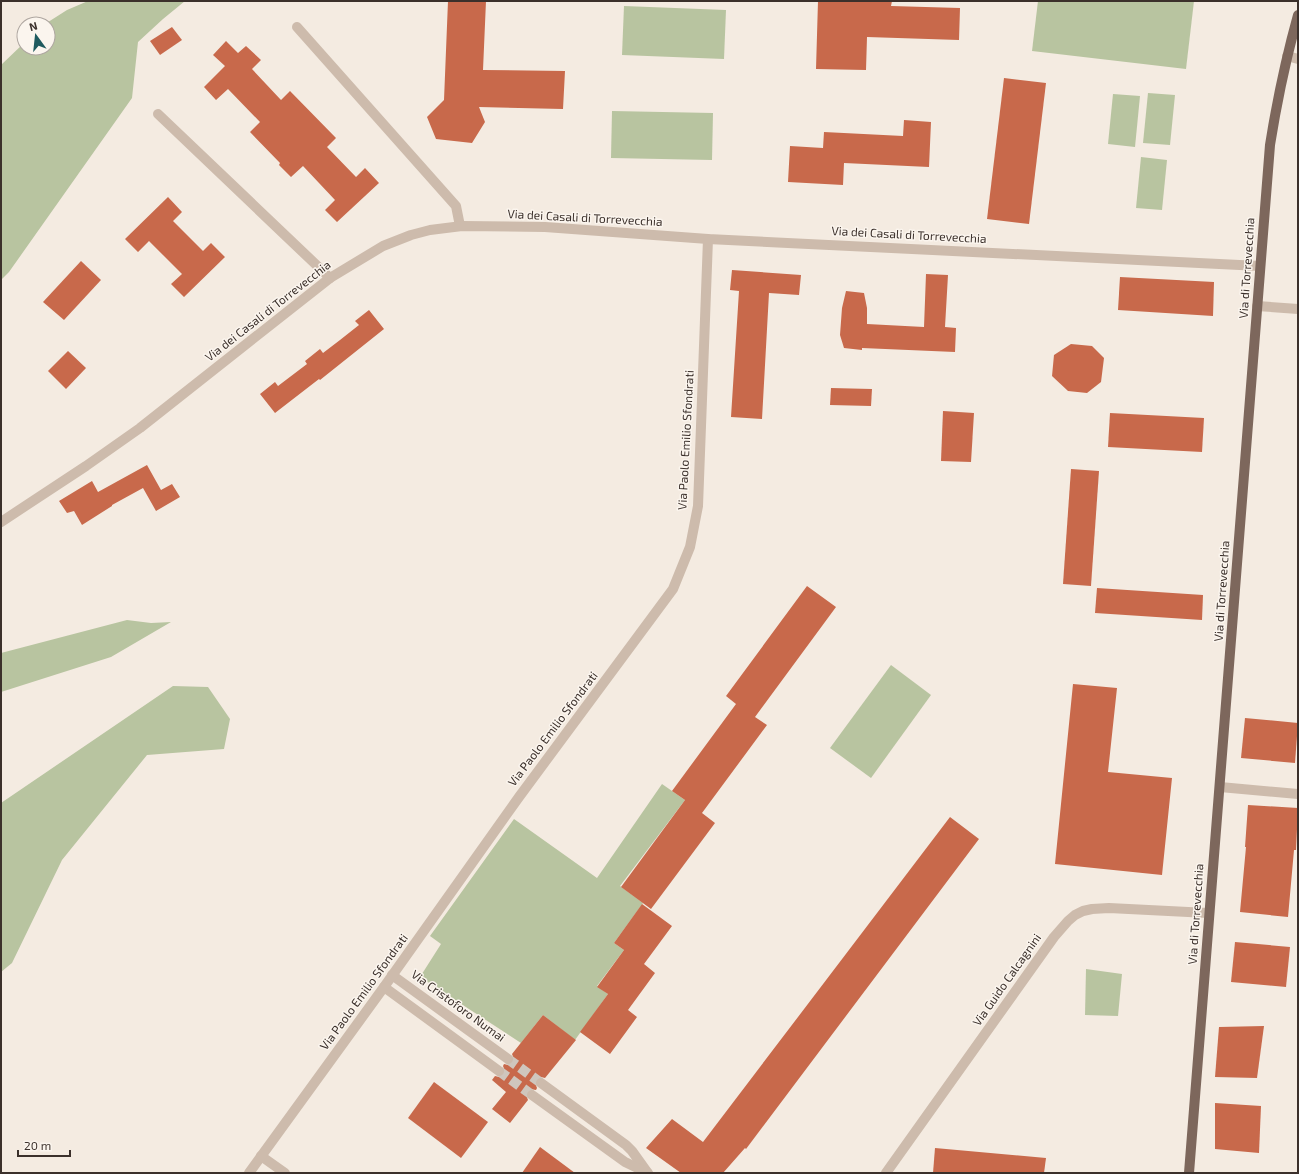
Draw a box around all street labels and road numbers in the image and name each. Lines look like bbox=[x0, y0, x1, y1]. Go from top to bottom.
street label: Via dei Casali di Torrevecchia bbox=[507, 206, 663, 228]
street label: Via di Torrevecchia bbox=[1235, 217, 1257, 319]
street label: Via dei Casali di Torrevecchia bbox=[831, 223, 987, 245]
street label: Via dei Casali di Torrevecchia bbox=[202, 257, 333, 364]
street label: Via Paolo Emilio Sfondrati bbox=[674, 370, 696, 510]
street label: Via di Torrevecchia bbox=[1210, 540, 1232, 642]
street label: Via Paolo Emilio Sfondrati bbox=[504, 668, 600, 789]
street label: Via di Torrevecchia bbox=[1184, 863, 1206, 965]
street label: Via Paolo Emilio Sfondrati bbox=[316, 931, 410, 1052]
street label: Via Guido Calcagnini bbox=[969, 931, 1043, 1028]
street label: Via Cristoforo Numai bbox=[409, 966, 508, 1044]

